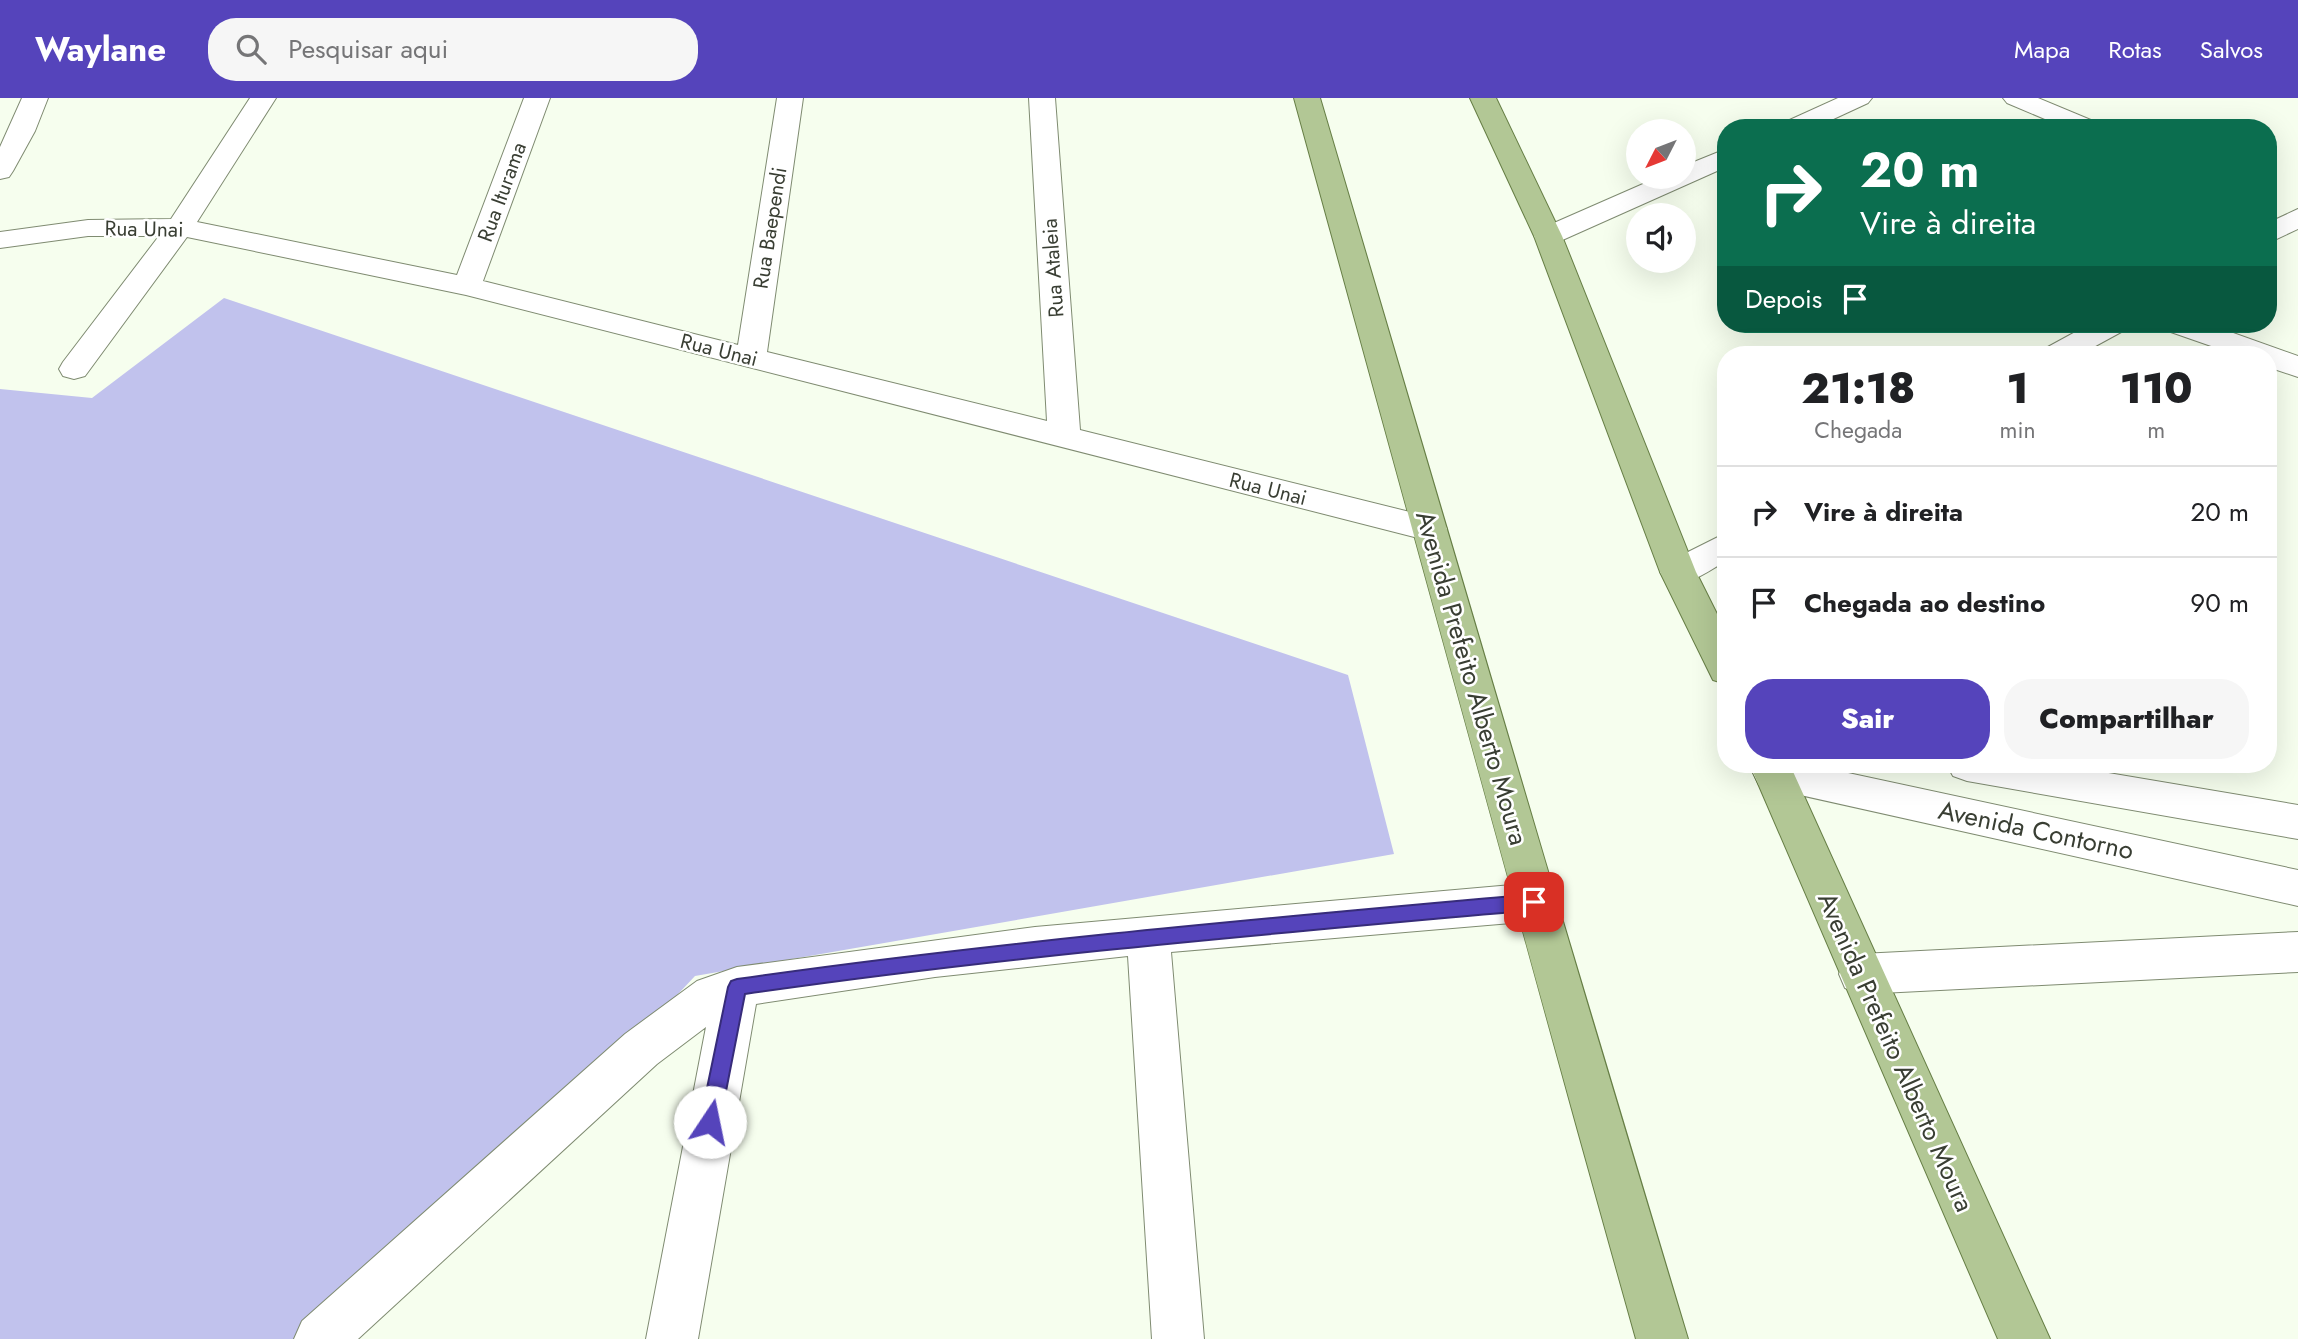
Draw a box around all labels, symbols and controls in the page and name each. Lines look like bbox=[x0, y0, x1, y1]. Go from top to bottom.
search box bbox=[208, 18, 698, 81]
text: Waylane bbox=[35, 26, 166, 73]
icon: search bbox=[232, 30, 270, 68]
text: Pesquisar aqui bbox=[288, 30, 448, 68]
text: Mapa bbox=[2014, 32, 2070, 67]
text: Rotas bbox=[2108, 32, 2162, 67]
text: Salvos bbox=[2200, 32, 2263, 67]
north arrow bbox=[1626, 119, 1696, 189]
map controls bbox=[1626, 119, 1696, 273]
text: 20 m bbox=[1860, 135, 1979, 205]
street label: Rua Iturama bbox=[470, 138, 534, 246]
icon: right bbox=[1745, 147, 1836, 238]
street label: Rua Baependi bbox=[746, 165, 794, 291]
text: Vire à direita bbox=[1860, 200, 2036, 246]
button: sound bbox=[1626, 203, 1696, 273]
street label: Rua Unai bbox=[104, 213, 184, 245]
street label: Rua Ataleia bbox=[1035, 217, 1071, 319]
text: Depois bbox=[1745, 280, 1822, 318]
icon: arrive bbox=[1836, 280, 1874, 318]
street label: Rua Unai bbox=[677, 326, 761, 374]
text: 21:18 bbox=[1801, 358, 1915, 419]
text: 1 bbox=[2007, 358, 2029, 419]
text: 110 bbox=[2120, 358, 2193, 419]
text: Chegada bbox=[1814, 413, 1902, 447]
text: min bbox=[2000, 413, 2036, 447]
text: m bbox=[2147, 413, 2165, 447]
street label: Rua Unai bbox=[1226, 465, 1310, 513]
icon: right bbox=[1745, 493, 1783, 531]
text: Vire à direita bbox=[1804, 493, 1963, 531]
text: 20 m bbox=[2191, 493, 2249, 531]
street label: Avenida Prefeito Alberto Moura bbox=[1406, 506, 1538, 850]
icon: arrive bbox=[1745, 584, 1783, 622]
text: Chegada ao destino bbox=[1804, 584, 2045, 622]
text: 90 m bbox=[2190, 584, 2249, 622]
button: Sair bbox=[1745, 679, 1990, 759]
button: Compartilhar bbox=[2004, 679, 2249, 759]
street label: Avenida Contorno bbox=[1935, 791, 2137, 869]
pin bbox=[1504, 872, 1564, 932]
icon: arrive bbox=[1515, 883, 1553, 921]
street label: Avenida Prefeito Alberto Moura bbox=[1808, 886, 1984, 1218]
position arrow bbox=[673, 1085, 747, 1159]

